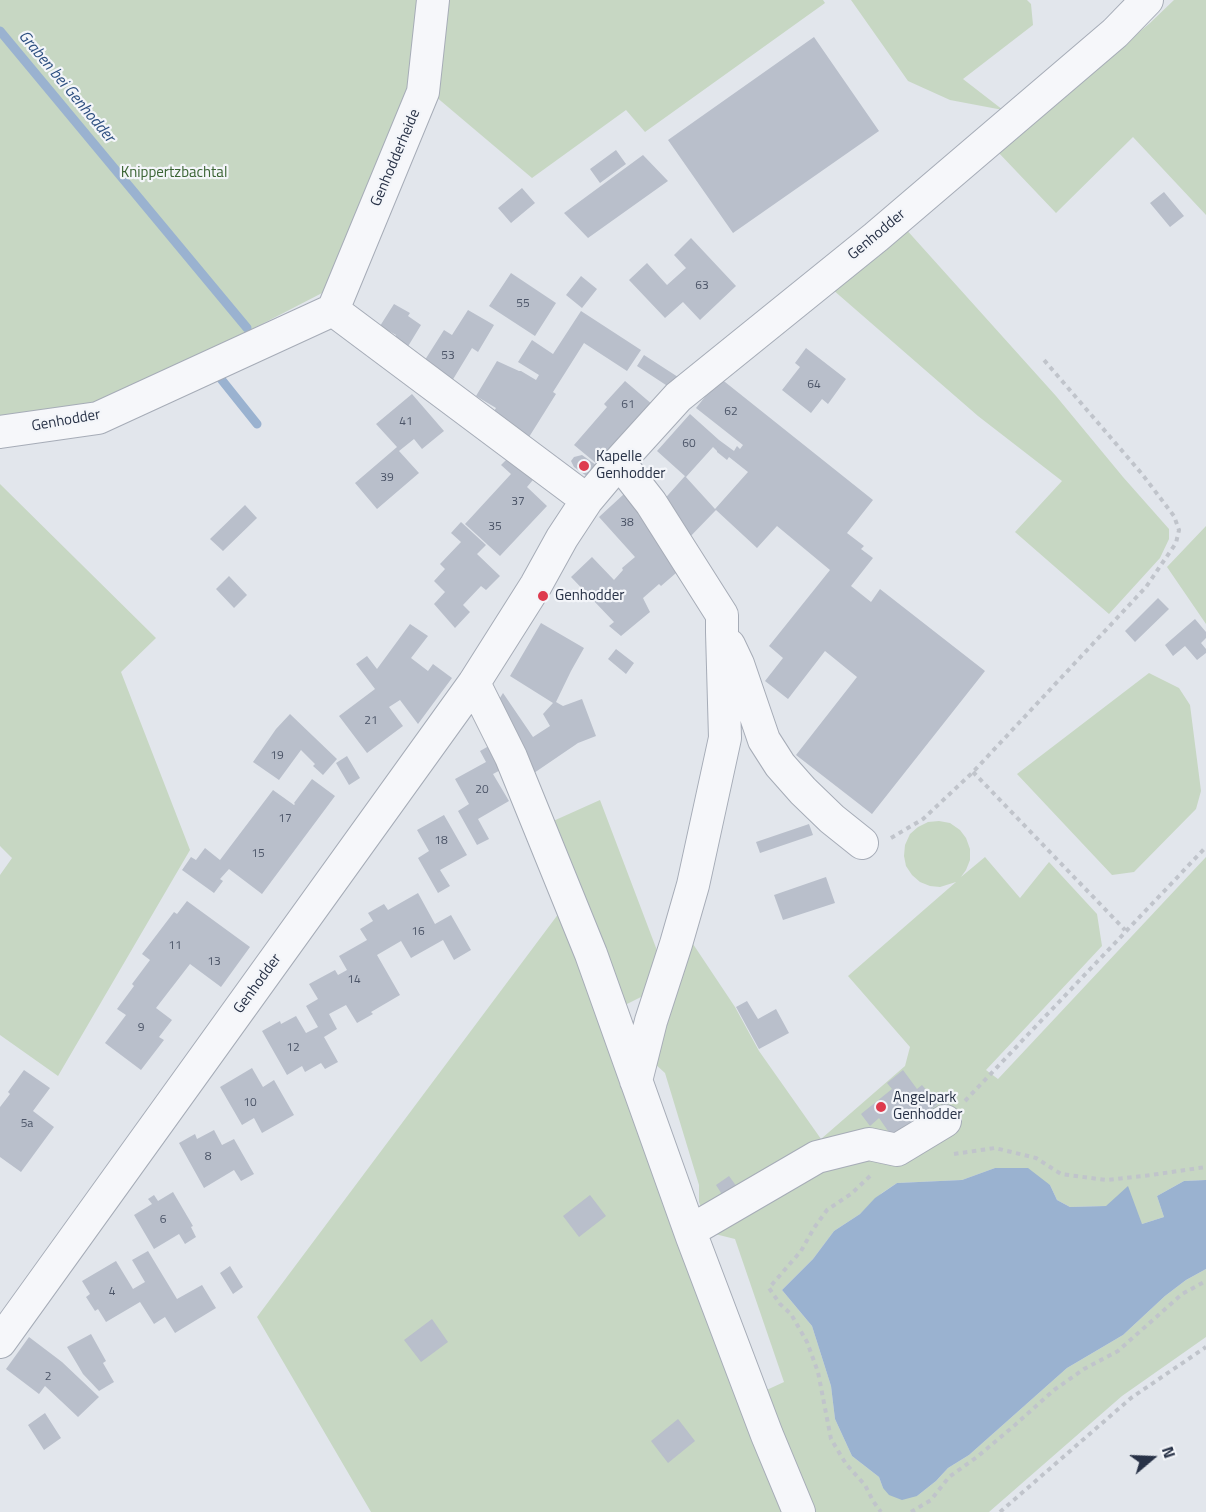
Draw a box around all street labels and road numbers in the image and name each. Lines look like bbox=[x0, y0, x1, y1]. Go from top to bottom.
street label: Genhodderheide bbox=[367, 107, 425, 209]
street label: Genhodder bbox=[845, 206, 909, 264]
street label: Genhodder bbox=[30, 406, 102, 436]
street label: Genhodder bbox=[230, 951, 286, 1017]

